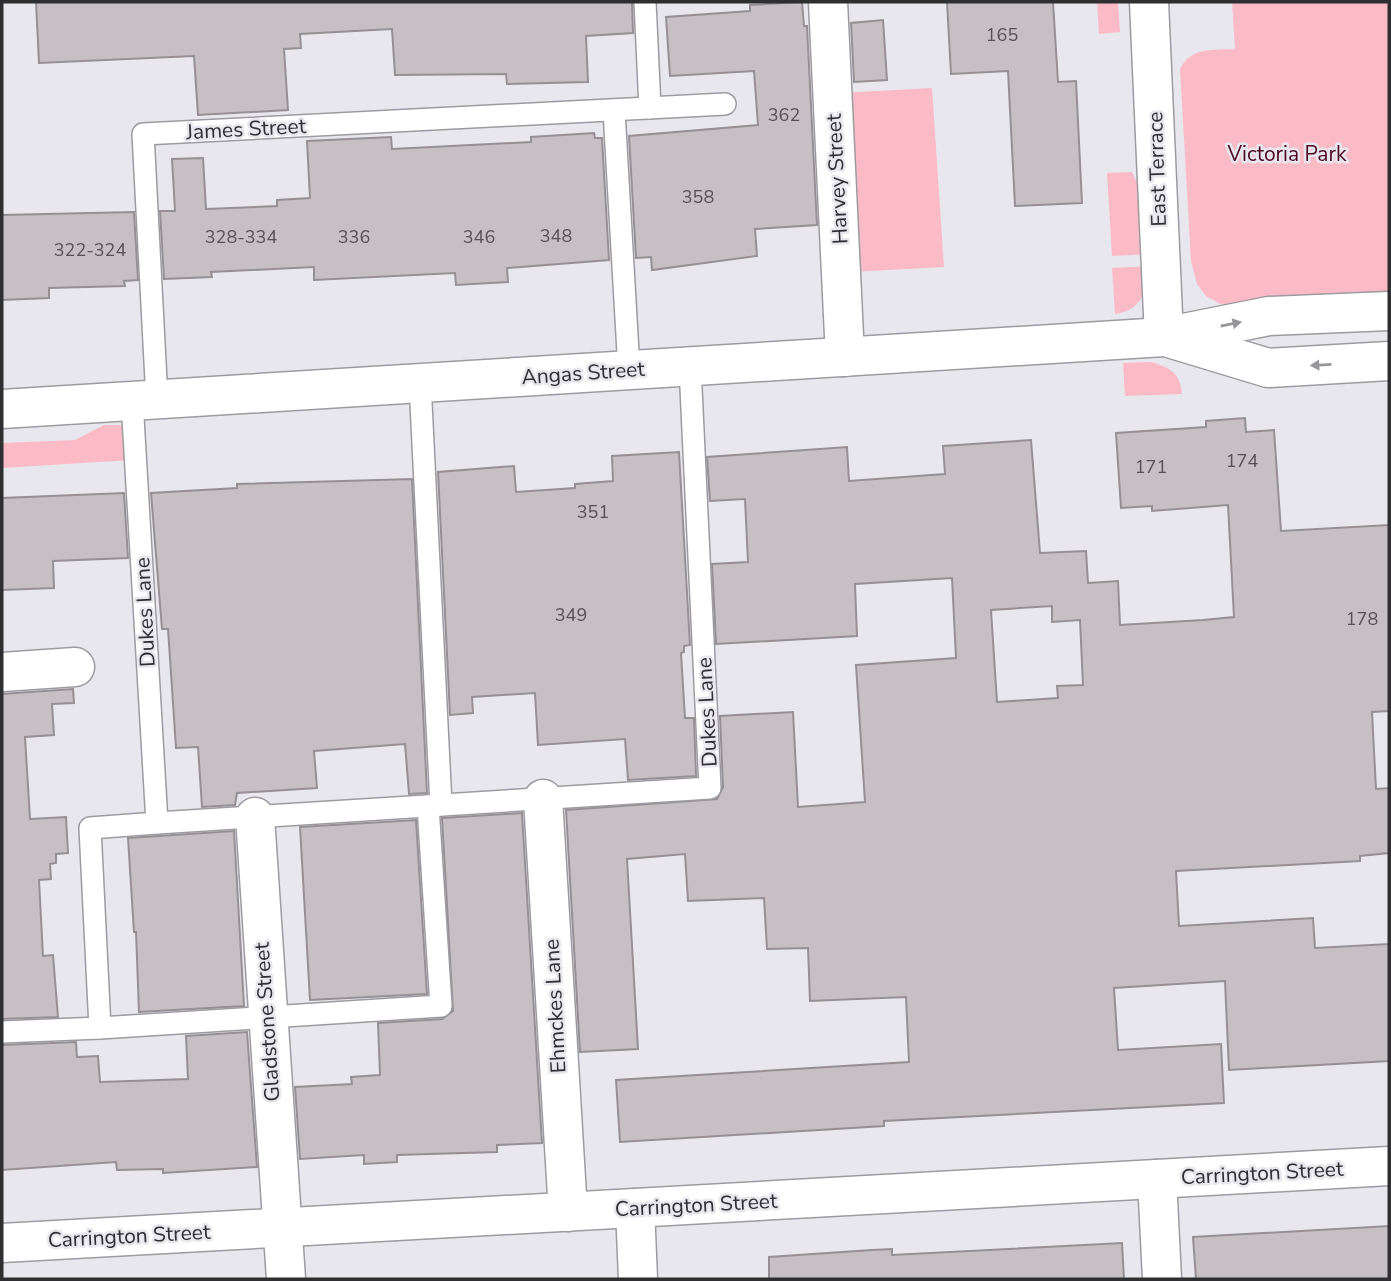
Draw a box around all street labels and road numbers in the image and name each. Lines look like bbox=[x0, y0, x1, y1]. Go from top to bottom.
street label: East Terrace bbox=[1141, 111, 1173, 227]
street label: James Street bbox=[184, 112, 307, 146]
street label: Harvey Street bbox=[820, 112, 854, 245]
street label: Angas Street bbox=[520, 355, 646, 391]
street label: Dukes Lane bbox=[128, 556, 162, 668]
street label: Dukes Lane bbox=[690, 656, 724, 768]
street label: Ehmckes Lane bbox=[538, 938, 572, 1074]
street label: Gladstone Street bbox=[247, 941, 287, 1103]
street label: Carrington Street bbox=[1180, 1155, 1345, 1191]
street label: Carrington Street bbox=[614, 1187, 779, 1223]
street label: Carrington Street bbox=[47, 1218, 212, 1254]

